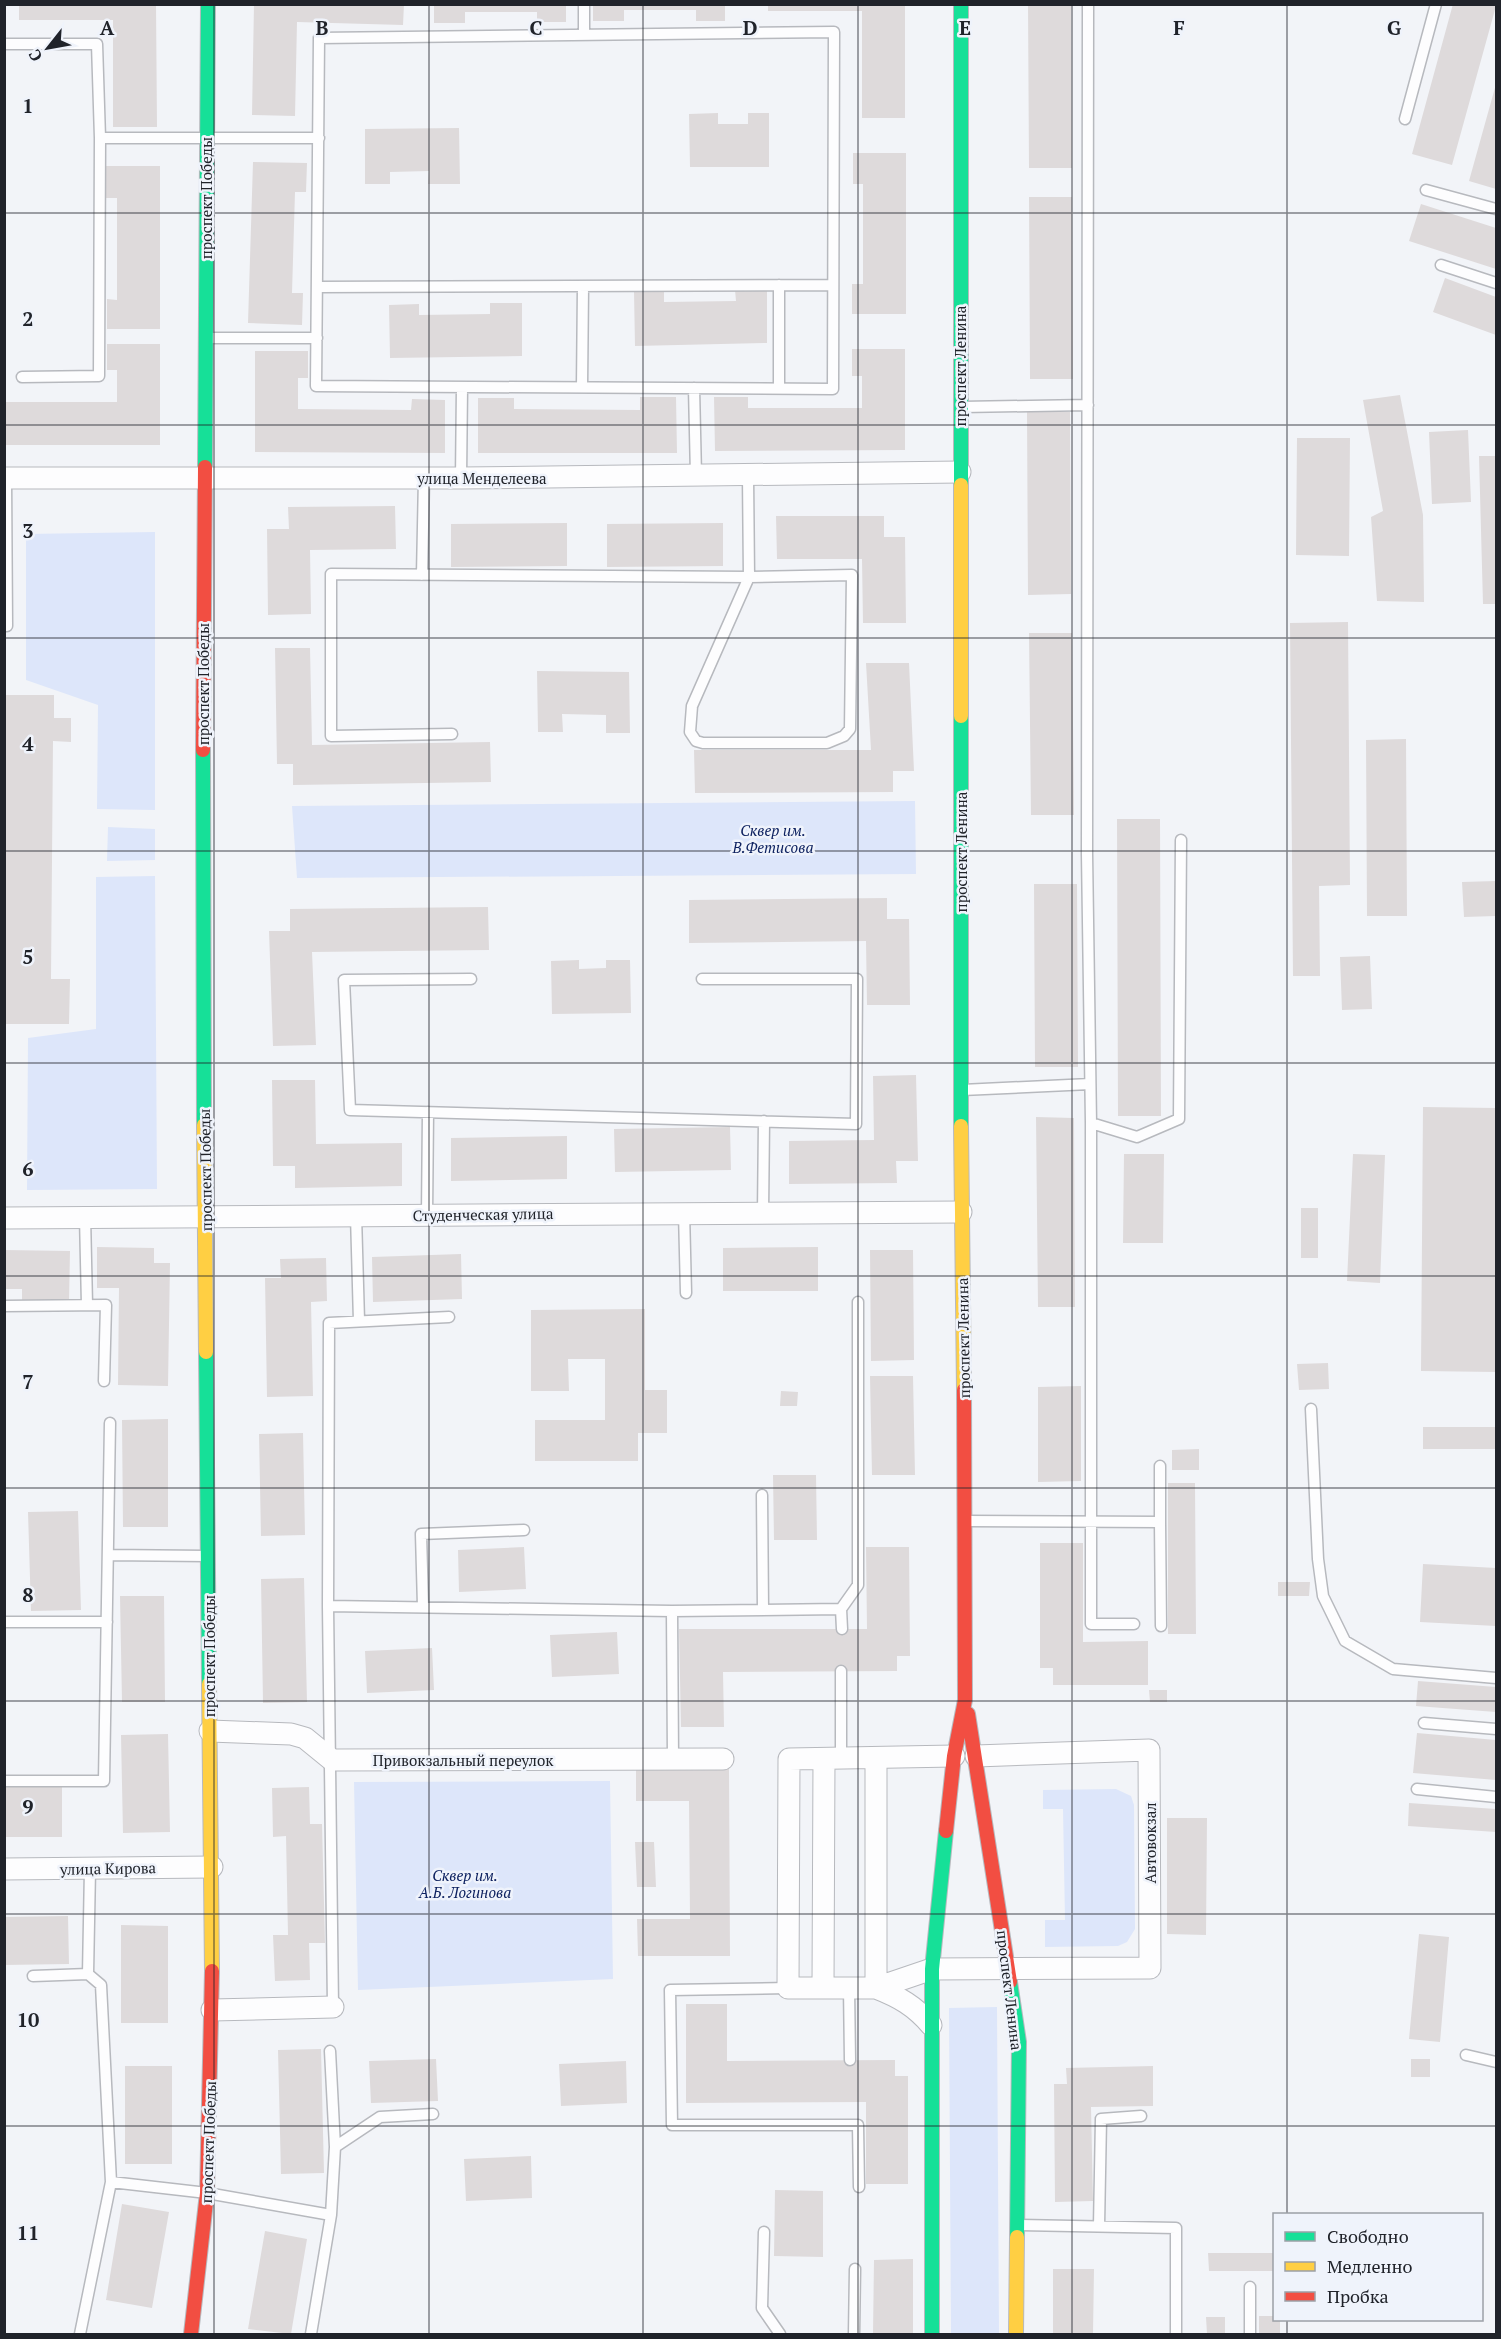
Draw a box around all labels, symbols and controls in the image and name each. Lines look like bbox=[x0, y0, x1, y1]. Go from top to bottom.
text: A bbox=[100, 14, 115, 41]
text: B bbox=[316, 14, 329, 41]
text: C bbox=[529, 14, 543, 41]
text: D bbox=[743, 14, 757, 41]
text: E bbox=[959, 14, 971, 41]
text: F bbox=[1173, 14, 1185, 41]
text: G bbox=[1387, 14, 1401, 41]
north arrow bbox=[18, 18, 78, 78]
text: С bbox=[23, 46, 47, 66]
text: 1 bbox=[22, 92, 34, 119]
street label: проспект Победы bbox=[196, 137, 216, 259]
text: 2 bbox=[22, 305, 34, 332]
street label: проспект Ленина bbox=[950, 305, 970, 426]
street label: улица Менделеева bbox=[416, 468, 547, 488]
text: 3 bbox=[22, 517, 34, 544]
street label: проспект Победы bbox=[193, 623, 213, 745]
text: 4 bbox=[22, 730, 34, 757]
street label: проспект Ленина bbox=[951, 791, 971, 912]
park label: Сквер им. В.Фетисова bbox=[731, 820, 814, 857]
text: 5 bbox=[22, 943, 34, 970]
street label: проспект Победы bbox=[194, 1109, 216, 1231]
text: 6 bbox=[22, 1155, 34, 1182]
street label: Студенческая улица bbox=[412, 1203, 554, 1225]
street label: проспект Ленина bbox=[952, 1277, 974, 1399]
text: 7 bbox=[22, 1368, 34, 1395]
text: 8 bbox=[22, 1581, 34, 1608]
street label: проспект Победы bbox=[199, 1595, 219, 1717]
street label: Привокзальный переулок bbox=[373, 1750, 554, 1770]
text: 9 bbox=[22, 1793, 34, 1820]
street label: Автовокзал bbox=[1140, 1802, 1160, 1884]
street label: улица Кирова bbox=[59, 1857, 157, 1879]
park label: Сквер им. А.Б. Логинова bbox=[418, 1865, 511, 1902]
street label: проспект Ленина bbox=[993, 1929, 1027, 2052]
text: 10 bbox=[17, 2006, 39, 2033]
street label: проспект Победы bbox=[196, 2080, 220, 2204]
legend bbox=[1273, 2213, 1483, 2321]
text: 11 bbox=[17, 2219, 39, 2246]
text: Свободно bbox=[1327, 2224, 1409, 2248]
text: Медленно bbox=[1327, 2254, 1413, 2278]
text: Пробка bbox=[1327, 2284, 1389, 2308]

